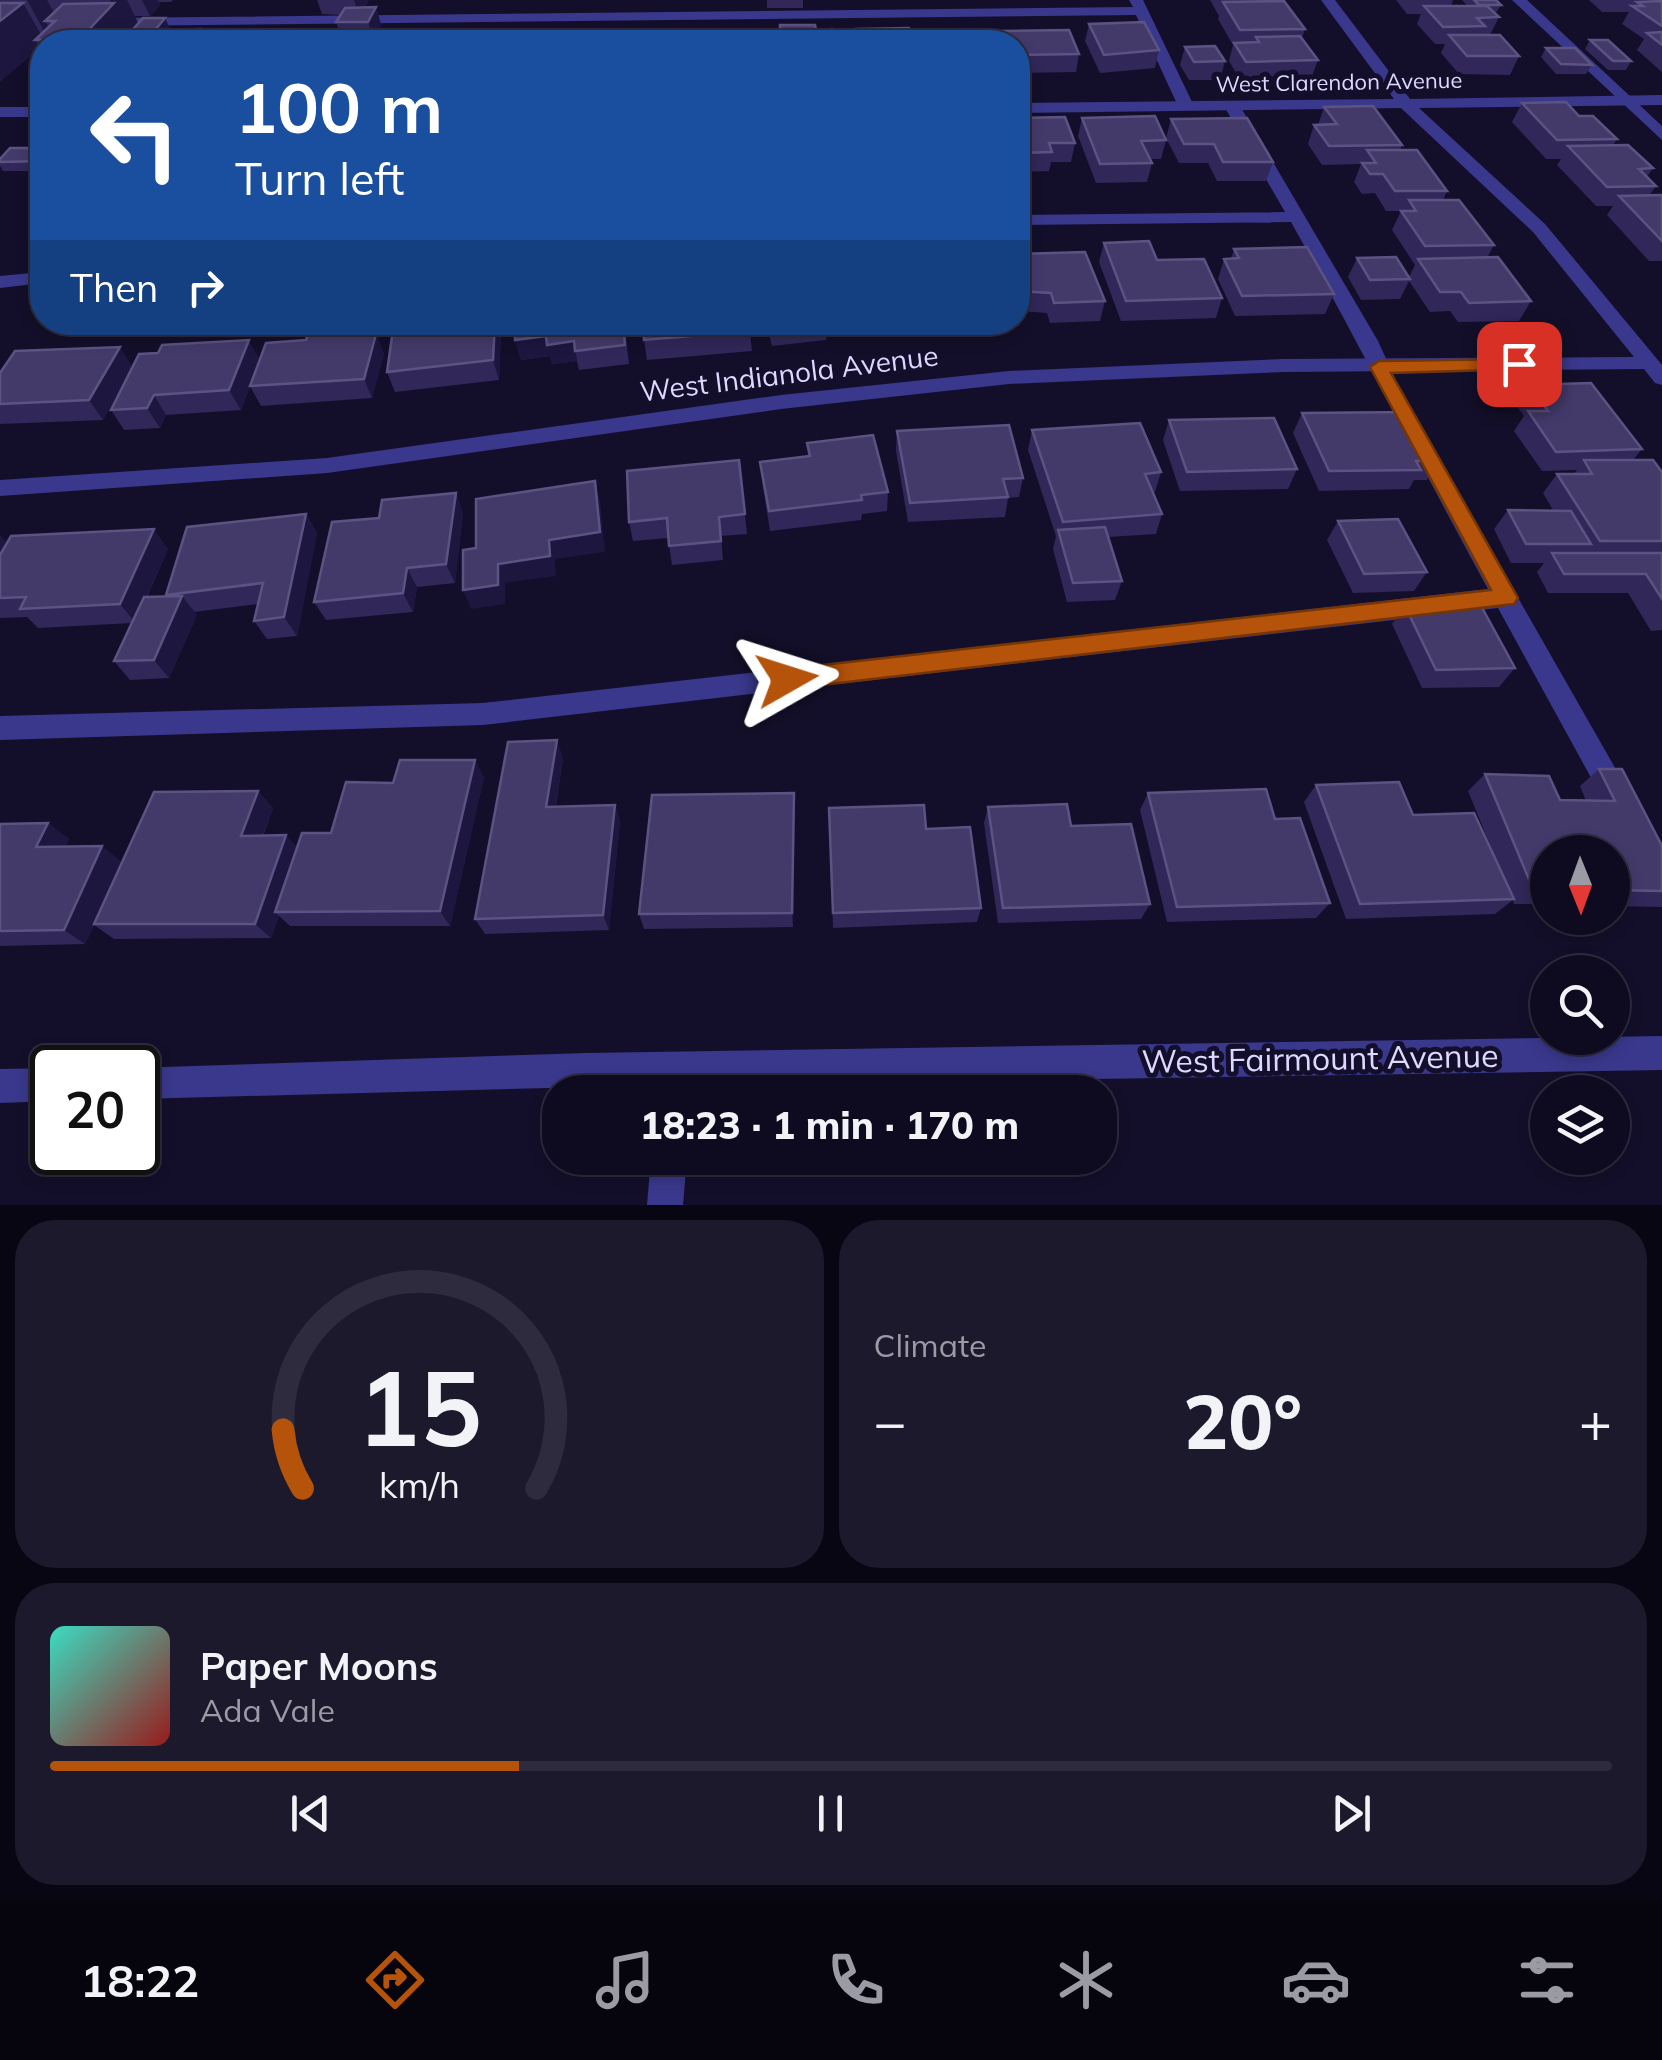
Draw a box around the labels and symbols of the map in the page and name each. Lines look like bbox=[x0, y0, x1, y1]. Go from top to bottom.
street label: West Clarendon Avenue bbox=[1215, 66, 1463, 98]
pin bbox=[1477, 322, 1562, 407]
street label: West Indianola Avenue bbox=[638, 337, 940, 409]
position arrow bbox=[735, 627, 839, 731]
north arrow bbox=[1530, 835, 1630, 935]
street label: West Fairmount Avenue bbox=[1141, 1035, 1499, 1081]
speed limit sign: 20 bbox=[30, 1045, 160, 1175]

